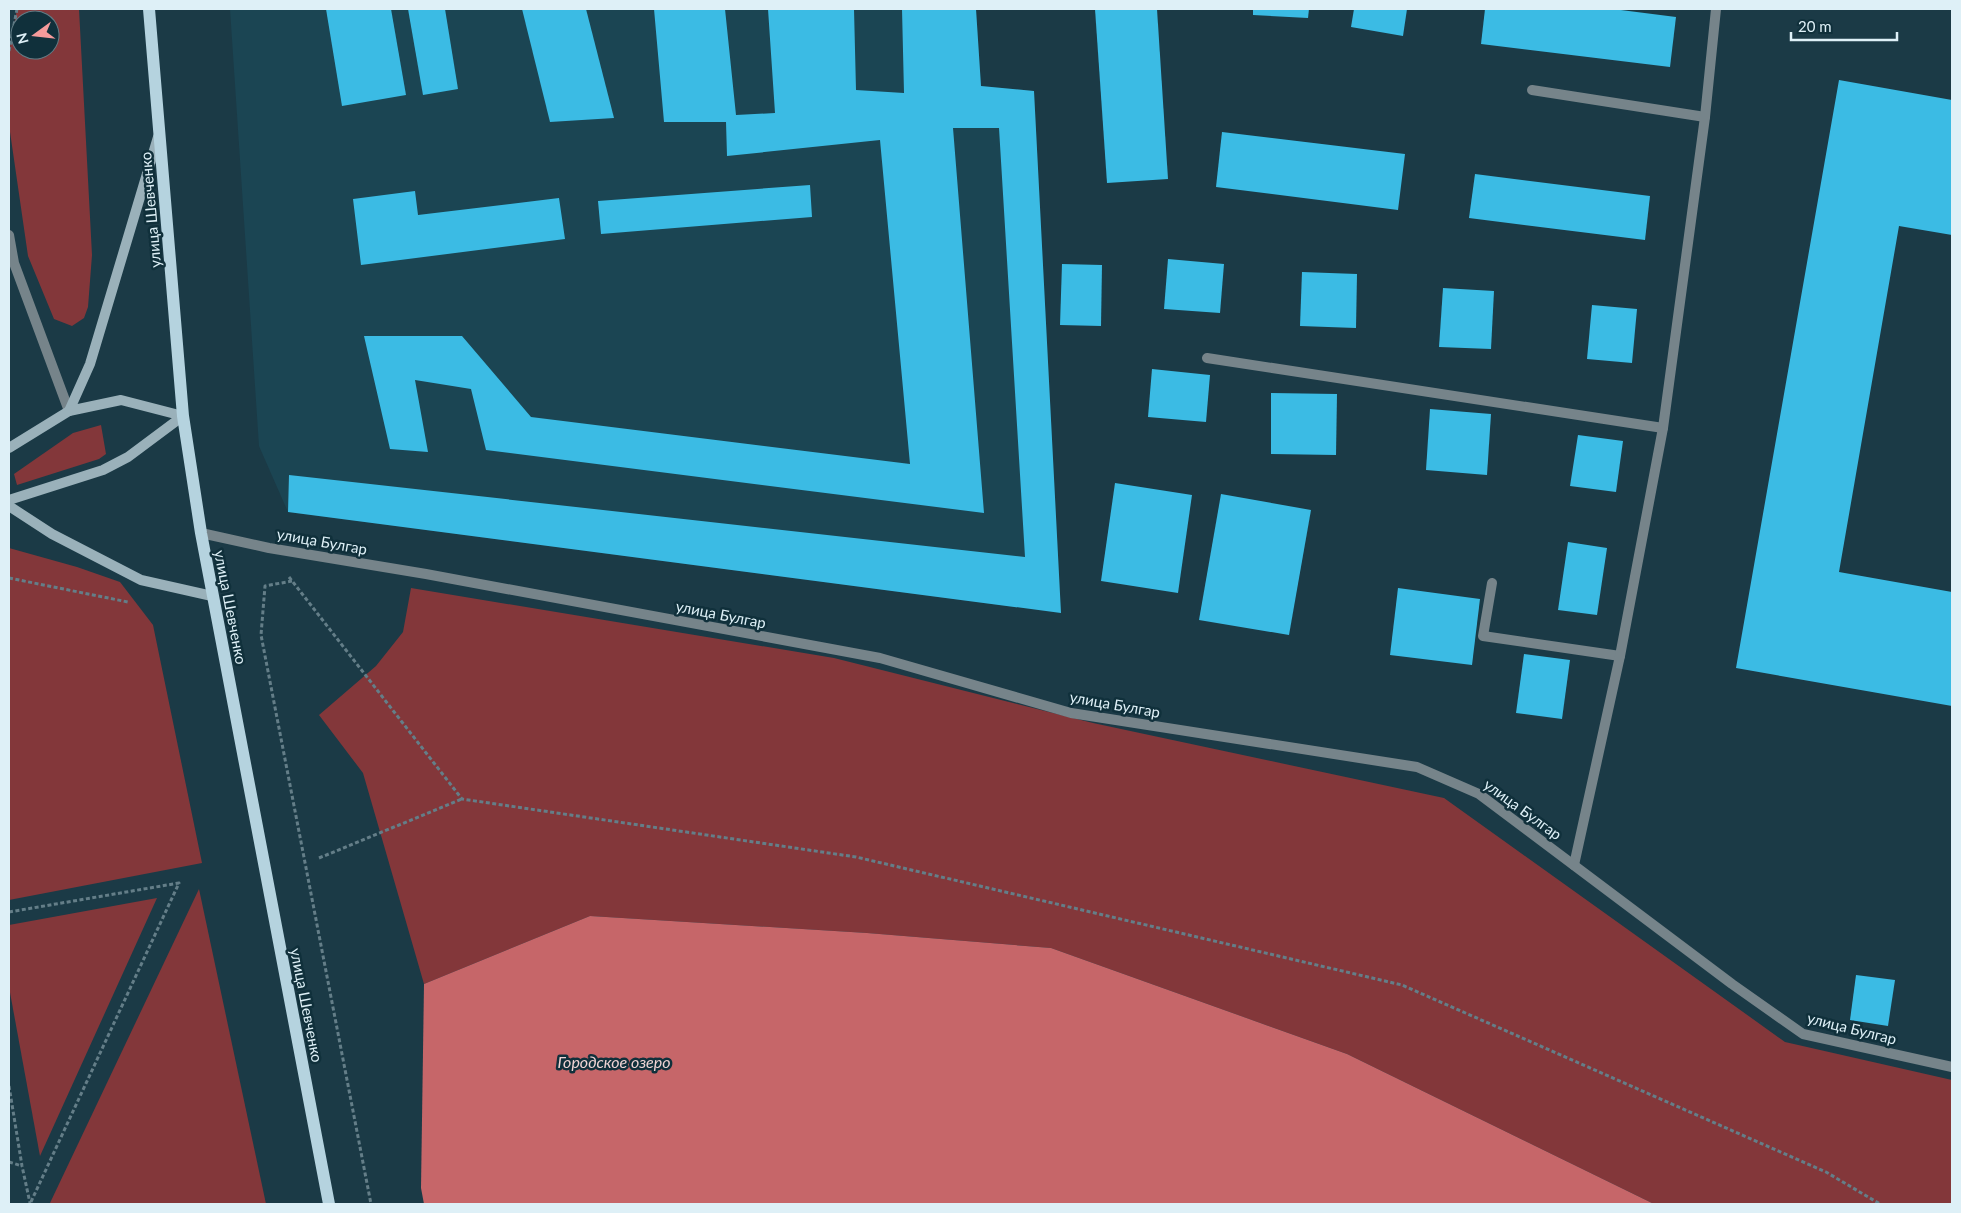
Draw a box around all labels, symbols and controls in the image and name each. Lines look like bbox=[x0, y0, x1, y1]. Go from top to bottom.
north arrow bbox=[10, 10, 60, 60]
scale bar bbox=[1791, 10, 1897, 42]
text: 20 m bbox=[1798, 17, 1832, 35]
text: N bbox=[12, 31, 32, 46]
street label: улица Шевченко bbox=[136, 151, 164, 269]
street label: улица Булгар bbox=[275, 524, 369, 558]
street label: улица Шевченко bbox=[211, 548, 251, 666]
street label: улица Булгар bbox=[674, 596, 768, 632]
street label: улица Булгар bbox=[1068, 687, 1162, 721]
street label: улица Булгар bbox=[1481, 775, 1565, 843]
street label: улица Шевченко bbox=[287, 946, 327, 1064]
street label: улица Булгар bbox=[1805, 1008, 1899, 1048]
water label: Городское озеро bbox=[557, 1052, 671, 1071]

